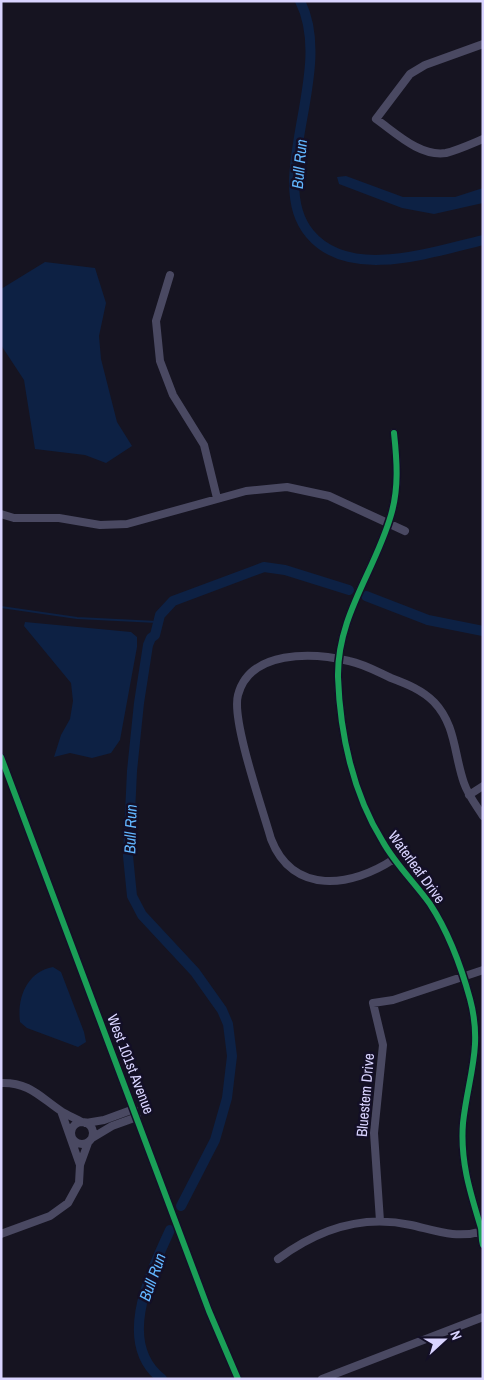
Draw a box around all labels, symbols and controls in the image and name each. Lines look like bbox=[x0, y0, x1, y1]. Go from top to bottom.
water label: Bull Run bbox=[286, 138, 312, 190]
water label: Bull Run bbox=[118, 804, 142, 854]
street label: Waterleaf Drive bbox=[384, 826, 451, 908]
street label: West 101st Avenue bbox=[102, 1011, 160, 1117]
street label: Bluestem Drive bbox=[351, 1052, 379, 1138]
water label: Bull Run bbox=[133, 1250, 171, 1304]
north arrow bbox=[419, 1315, 469, 1365]
text: N bbox=[446, 1328, 466, 1342]

